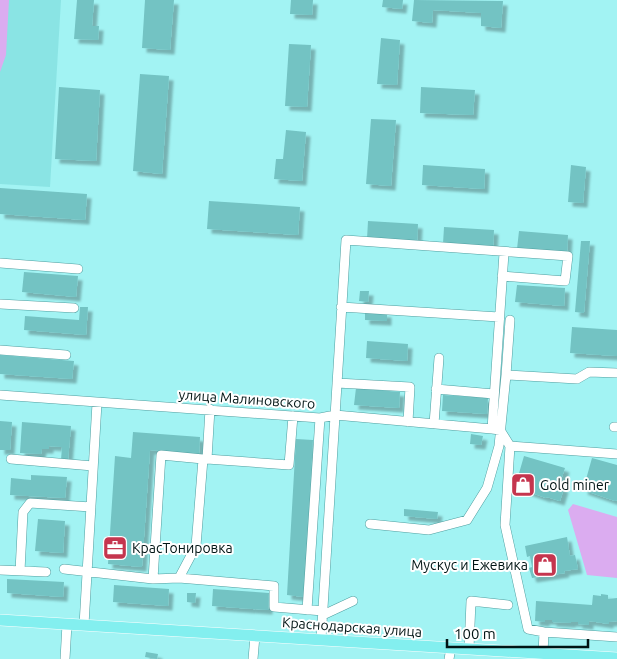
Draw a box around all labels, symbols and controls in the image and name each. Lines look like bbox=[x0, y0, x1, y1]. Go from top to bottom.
street label: улица Малиновского bbox=[178, 386, 316, 412]
shop icon: Gold miner bbox=[510, 472, 536, 498]
place label: Gold miner bbox=[540, 477, 610, 493]
office icon: КрасТонировка bbox=[102, 535, 128, 561]
place label: КрасТонировка bbox=[132, 540, 233, 556]
shop icon: Мускус и Ежевика bbox=[532, 552, 558, 578]
place label: Мускус и Ежевика bbox=[411, 557, 528, 573]
street label: Краснодарская улица bbox=[281, 614, 423, 640]
scale bar bbox=[447, 616, 588, 648]
text: 100 m bbox=[454, 625, 496, 642]

